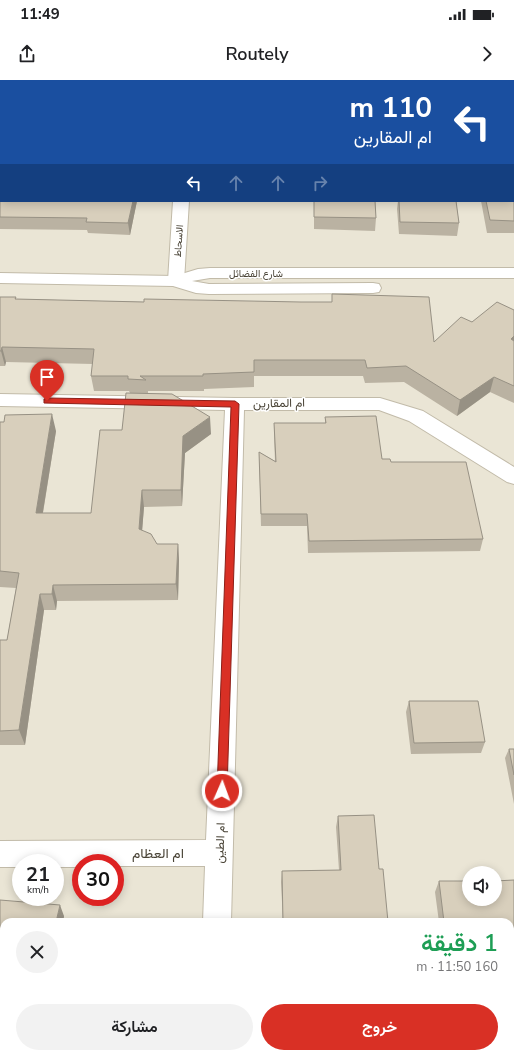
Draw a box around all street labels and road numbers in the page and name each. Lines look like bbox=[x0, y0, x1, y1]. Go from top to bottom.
street label: الاسحاط bbox=[171, 224, 187, 258]
street label: شارع الفضائل bbox=[229, 267, 283, 281]
street label: ام المقارين bbox=[253, 395, 305, 411]
street label: ام الطين bbox=[211, 822, 229, 864]
street label: ام العظام bbox=[132, 844, 184, 863]

